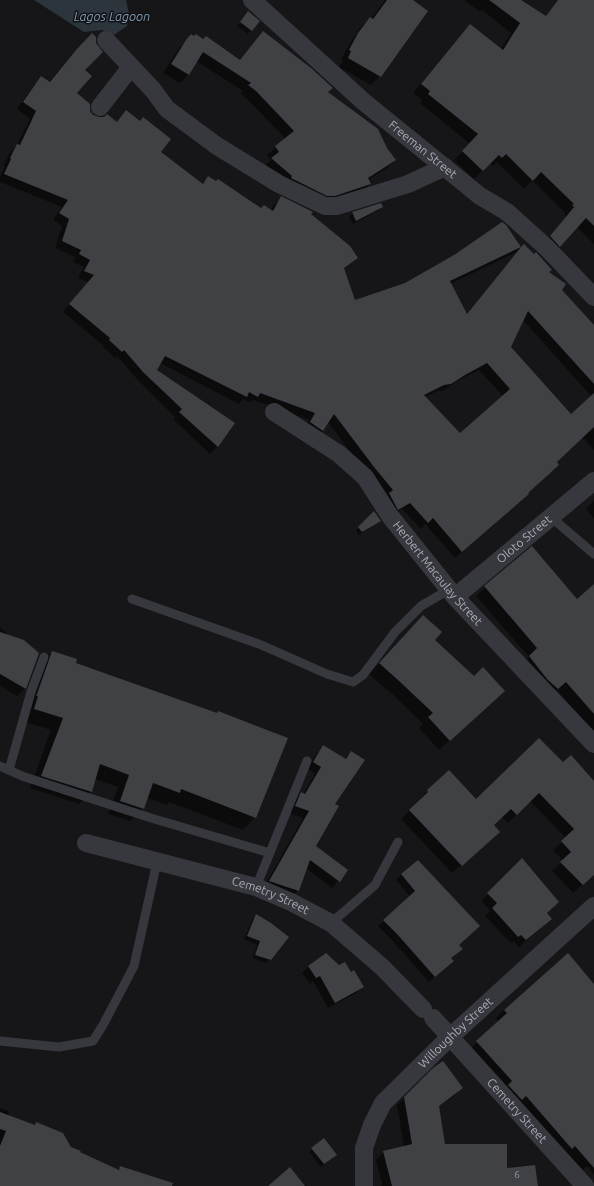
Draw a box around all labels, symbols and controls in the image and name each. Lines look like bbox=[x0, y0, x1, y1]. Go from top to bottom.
water label: Lagos Lagoon bbox=[74, 9, 150, 23]
street label: Freeman Street bbox=[386, 118, 460, 181]
street label: Oloto Street bbox=[494, 512, 554, 566]
street label: Herbert Macaulay Street bbox=[391, 518, 485, 628]
street label: Cemetry Street bbox=[230, 874, 312, 917]
street label: Willoughby Street bbox=[415, 994, 495, 1071]
street label: Cemetry Street bbox=[485, 1075, 550, 1146]
house number: 6 bbox=[514, 1169, 520, 1180]

